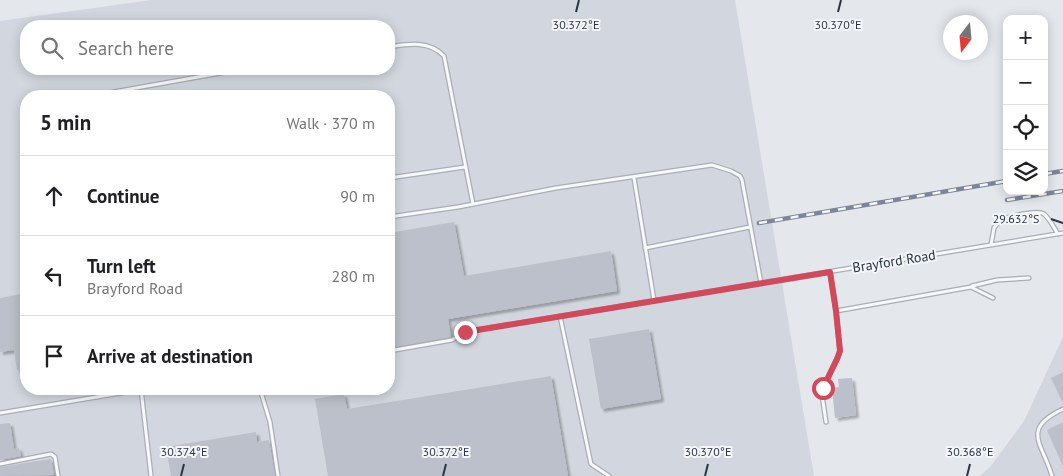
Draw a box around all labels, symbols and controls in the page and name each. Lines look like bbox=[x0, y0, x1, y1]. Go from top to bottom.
north arrow bbox=[943, 15, 988, 60]
map controls bbox=[1003, 15, 1048, 195]
button: + bbox=[1003, 15, 1048, 60]
text: 30.372°E bbox=[553, 17, 599, 32]
text: 30.370°E bbox=[815, 17, 861, 32]
search box bbox=[20, 20, 395, 75]
icon: search bbox=[38, 34, 66, 62]
text: Search here bbox=[78, 36, 174, 60]
button: − bbox=[1003, 60, 1048, 105]
button: locate bbox=[1003, 105, 1048, 150]
text: 5 min bbox=[40, 109, 91, 136]
text: Walk · 370 m bbox=[286, 113, 375, 133]
button: layers bbox=[1003, 150, 1048, 195]
icon: ahead bbox=[40, 182, 68, 210]
text: Continue bbox=[87, 184, 159, 208]
text: 90 m bbox=[340, 186, 375, 206]
text: 29.632°S bbox=[993, 211, 1039, 226]
street label: Brayford Road bbox=[851, 246, 937, 276]
text: Turn left bbox=[87, 254, 156, 278]
icon: left bbox=[40, 262, 68, 290]
text: 280 m bbox=[332, 266, 375, 286]
text: Brayford Road bbox=[87, 278, 183, 298]
route end bbox=[454, 321, 477, 344]
icon: arrive bbox=[40, 342, 68, 370]
text: Arrive at destination bbox=[87, 344, 253, 368]
route start bbox=[812, 377, 835, 400]
text: 30.374°E bbox=[161, 444, 207, 459]
text: 30.372°E bbox=[423, 444, 469, 459]
text: 30.370°E bbox=[685, 444, 731, 459]
text: 30.368°E bbox=[947, 444, 993, 459]

